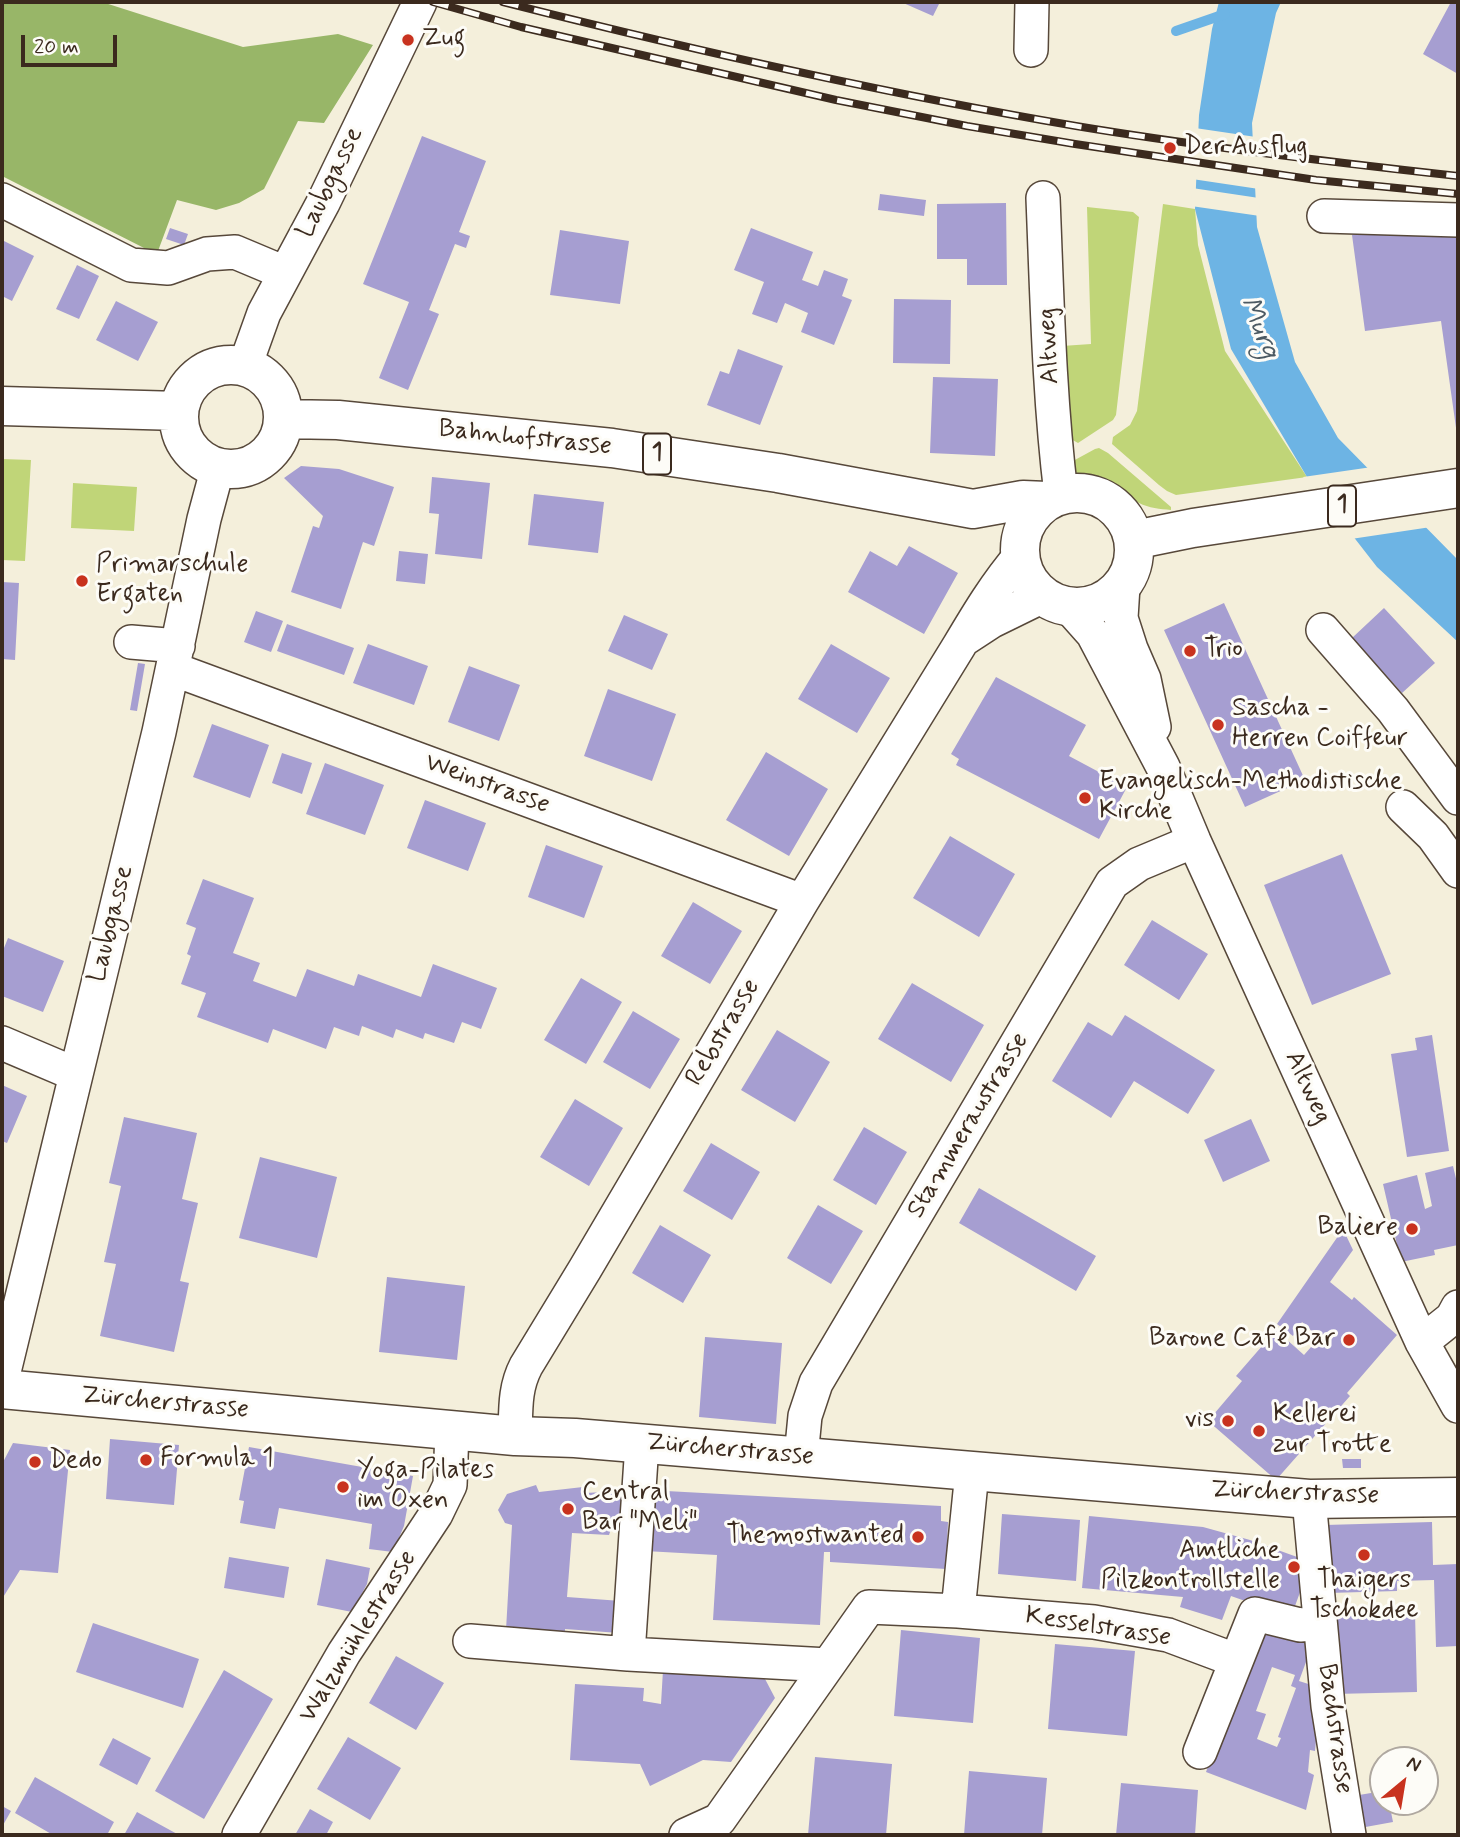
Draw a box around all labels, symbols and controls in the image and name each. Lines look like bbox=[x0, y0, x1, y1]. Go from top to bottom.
scale bar bbox=[24, 21, 121, 65]
place label: Zug bbox=[422, 24, 465, 56]
marker: Zug bbox=[400, 32, 416, 48]
text: 20 m bbox=[34, 33, 79, 61]
street label: Laubgasse bbox=[291, 123, 371, 243]
place label: Der Ausflug bbox=[1184, 132, 1308, 164]
marker: Der Ausflug bbox=[1162, 140, 1178, 156]
water label: Murg bbox=[1231, 292, 1285, 364]
street label: Altweg bbox=[1032, 307, 1068, 385]
street label: Bahnhofstrasse bbox=[437, 414, 613, 464]
road number: 1 bbox=[643, 434, 671, 475]
road number: 1 bbox=[1328, 486, 1356, 526]
place label: Primarschule Ergaten bbox=[96, 550, 248, 612]
marker: Primarschule Ergaten bbox=[74, 573, 90, 589]
place label: Trio bbox=[1204, 635, 1243, 667]
marker: Trio bbox=[1182, 643, 1198, 659]
place label: Sascha - Herren Coiffeur bbox=[1232, 694, 1408, 756]
marker: Sascha - Herren Coiffeur bbox=[1210, 717, 1226, 733]
street label: Weinstrasse bbox=[420, 748, 554, 822]
place label: Evangelisch-Methodistische Kirche bbox=[1099, 767, 1402, 828]
marker: Evangelisch-Methodistische Kirche bbox=[1077, 790, 1093, 806]
street label: Laubgasse bbox=[82, 862, 142, 986]
street label: Rebstrasse bbox=[680, 974, 768, 1092]
street label: Stammeraustrasse bbox=[901, 1028, 1037, 1224]
street label: Altweg bbox=[1277, 1047, 1337, 1129]
place label: Baliere bbox=[1318, 1213, 1398, 1245]
marker: Baliere bbox=[1404, 1221, 1420, 1237]
place label: Barone Café Bar bbox=[1149, 1324, 1335, 1356]
marker: Barone Café Bar bbox=[1341, 1332, 1357, 1348]
street label: Zürcherstrasse bbox=[80, 1381, 250, 1427]
place label: Kellerei zur Trotte bbox=[1273, 1400, 1391, 1462]
place label: vis bbox=[1184, 1405, 1214, 1437]
marker: vis bbox=[1220, 1413, 1236, 1429]
marker: Kellerei zur Trotte bbox=[1251, 1423, 1267, 1439]
street label: Zürcherstrasse bbox=[645, 1428, 815, 1474]
place label: Formula 1 bbox=[160, 1444, 274, 1476]
place label: Dedo bbox=[49, 1446, 102, 1478]
marker: Formula 1 bbox=[138, 1452, 154, 1468]
marker: Dedo bbox=[27, 1454, 43, 1470]
place label: Yoga-Pilates im Oxen bbox=[357, 1456, 494, 1518]
street label: Zürcherstrasse bbox=[1210, 1475, 1380, 1513]
place label: Central Bar "Meli" bbox=[582, 1478, 698, 1540]
marker: Yoga-Pilates im Oxen bbox=[335, 1479, 351, 1495]
marker: Central Bar "Meli" bbox=[560, 1501, 576, 1517]
place label: Themostwanted bbox=[726, 1521, 904, 1553]
marker: Themostwanted bbox=[910, 1529, 926, 1545]
place label: Amtliche Pilzkontrollstelle bbox=[1101, 1536, 1280, 1598]
street label: Walzmühlestrasse bbox=[293, 1545, 425, 1729]
marker: Thaigers Tschokdee bbox=[1356, 1547, 1372, 1563]
marker: Amtliche Pilzkontrollstelle bbox=[1286, 1559, 1302, 1575]
place label: Thaigers Tschokdee bbox=[1310, 1566, 1418, 1628]
street label: Kesselstrasse bbox=[1023, 1601, 1173, 1655]
street label: Bachstrasse bbox=[1309, 1662, 1359, 1796]
north arrow bbox=[1369, 1746, 1439, 1816]
text: N bbox=[1402, 1750, 1425, 1778]

